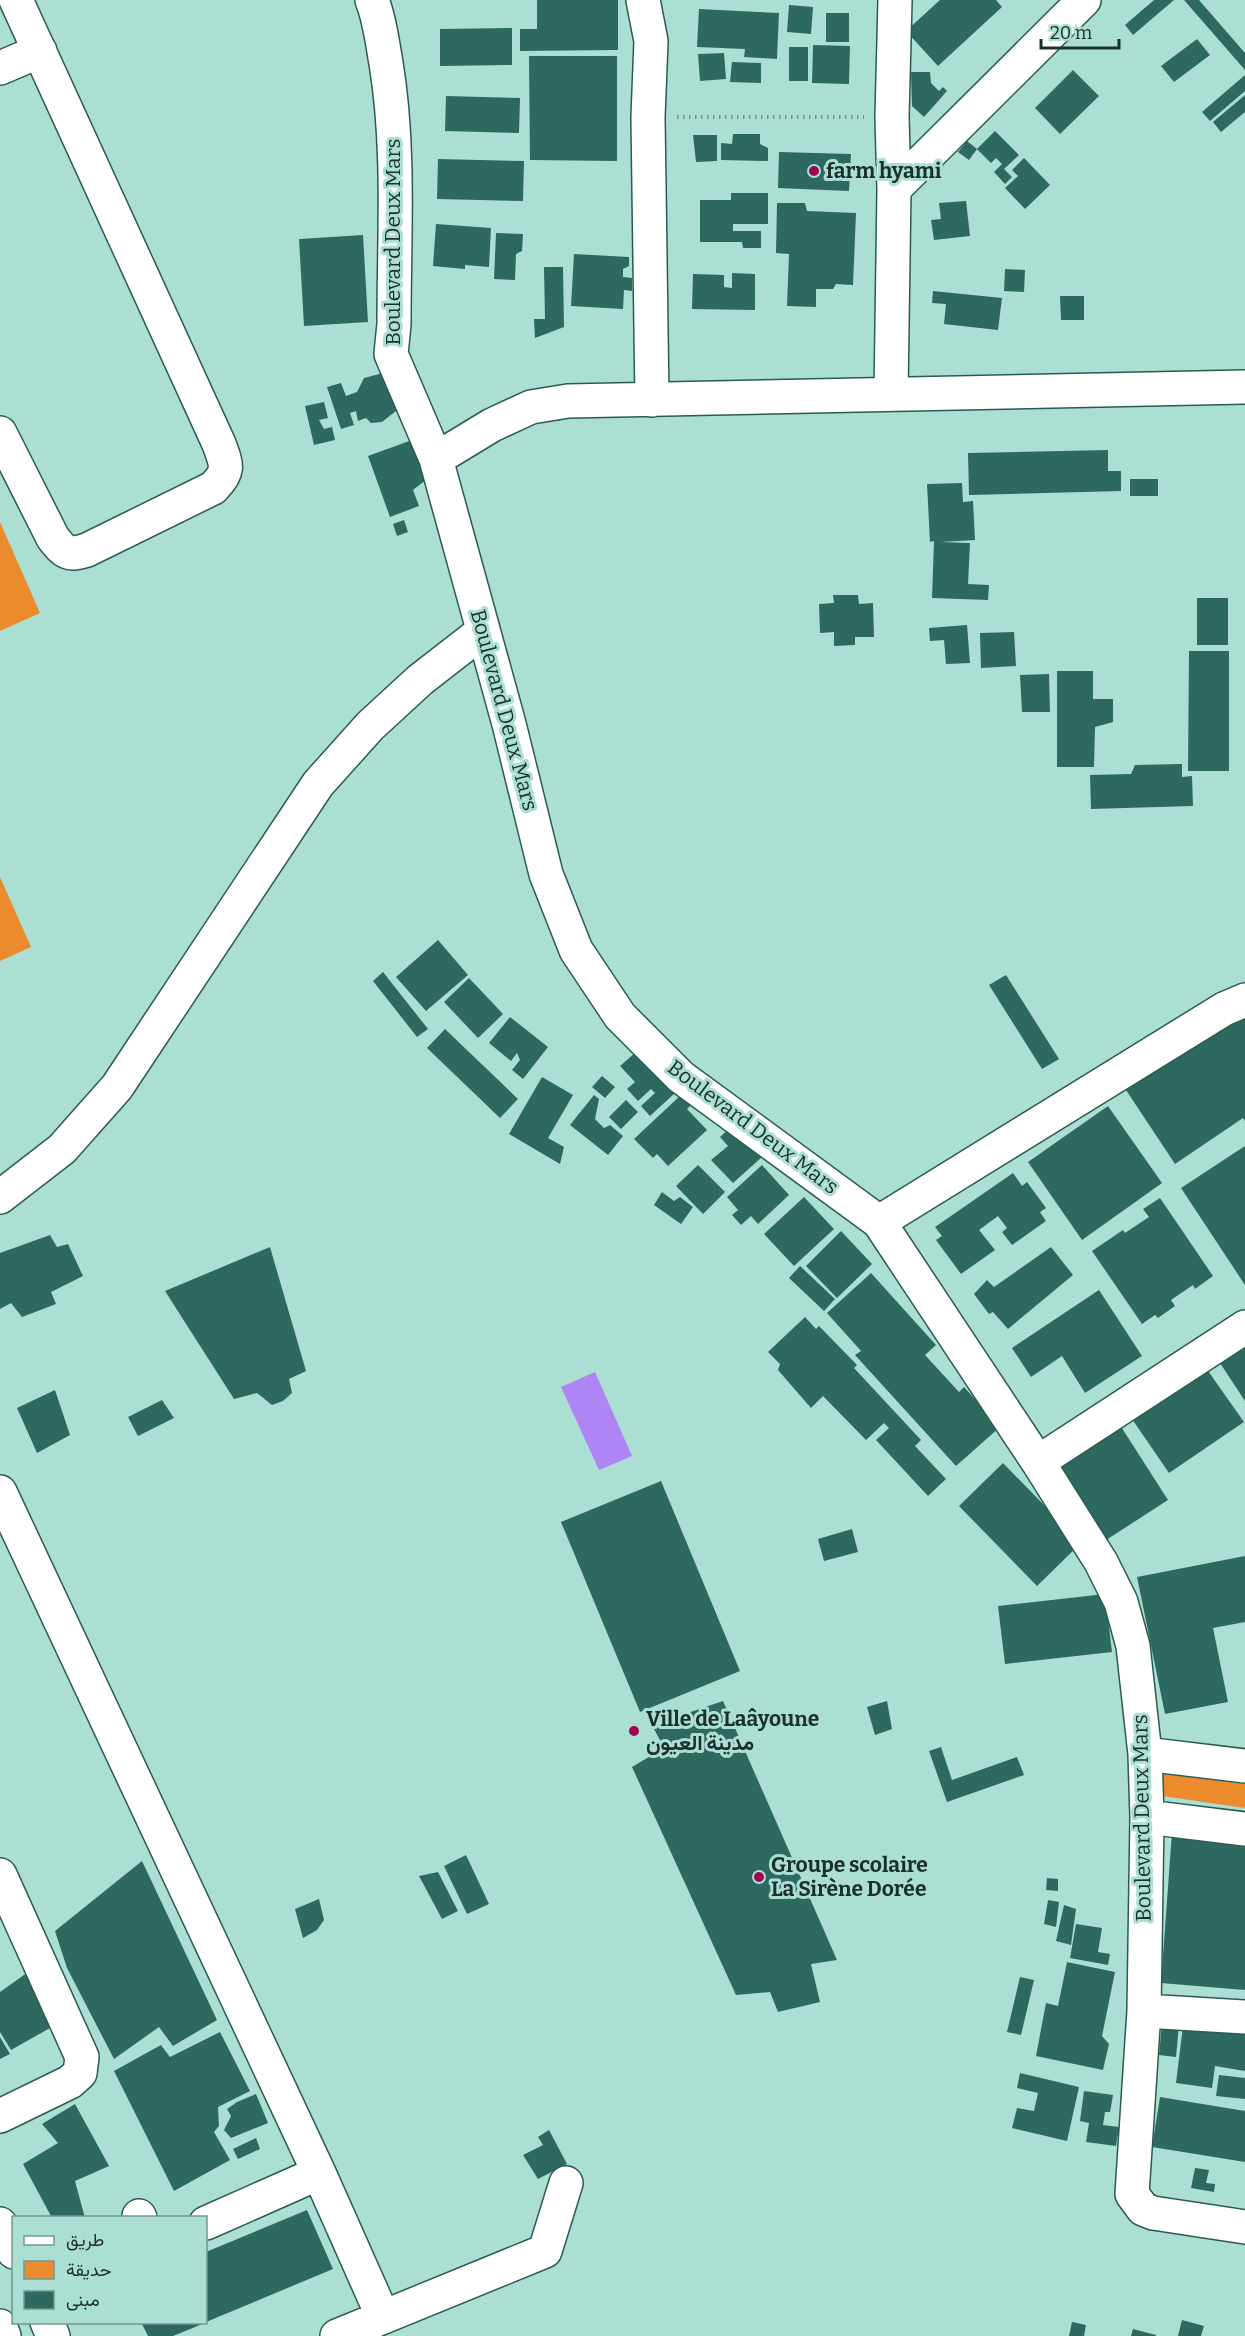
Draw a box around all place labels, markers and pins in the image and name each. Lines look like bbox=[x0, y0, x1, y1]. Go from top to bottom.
place label: farm hyami bbox=[826, 158, 942, 184]
marker: farm hyami bbox=[807, 164, 821, 178]
place label: Ville de Laâyoune مدينة العيون bbox=[646, 1706, 819, 1756]
marker: Ville de Laâyoune مدينة العيون bbox=[627, 1724, 641, 1738]
place label: Groupe scolaire La Sirène Dorée bbox=[771, 1852, 928, 1902]
marker: Groupe scolaire La Sirène Dorée bbox=[752, 1870, 766, 1884]

